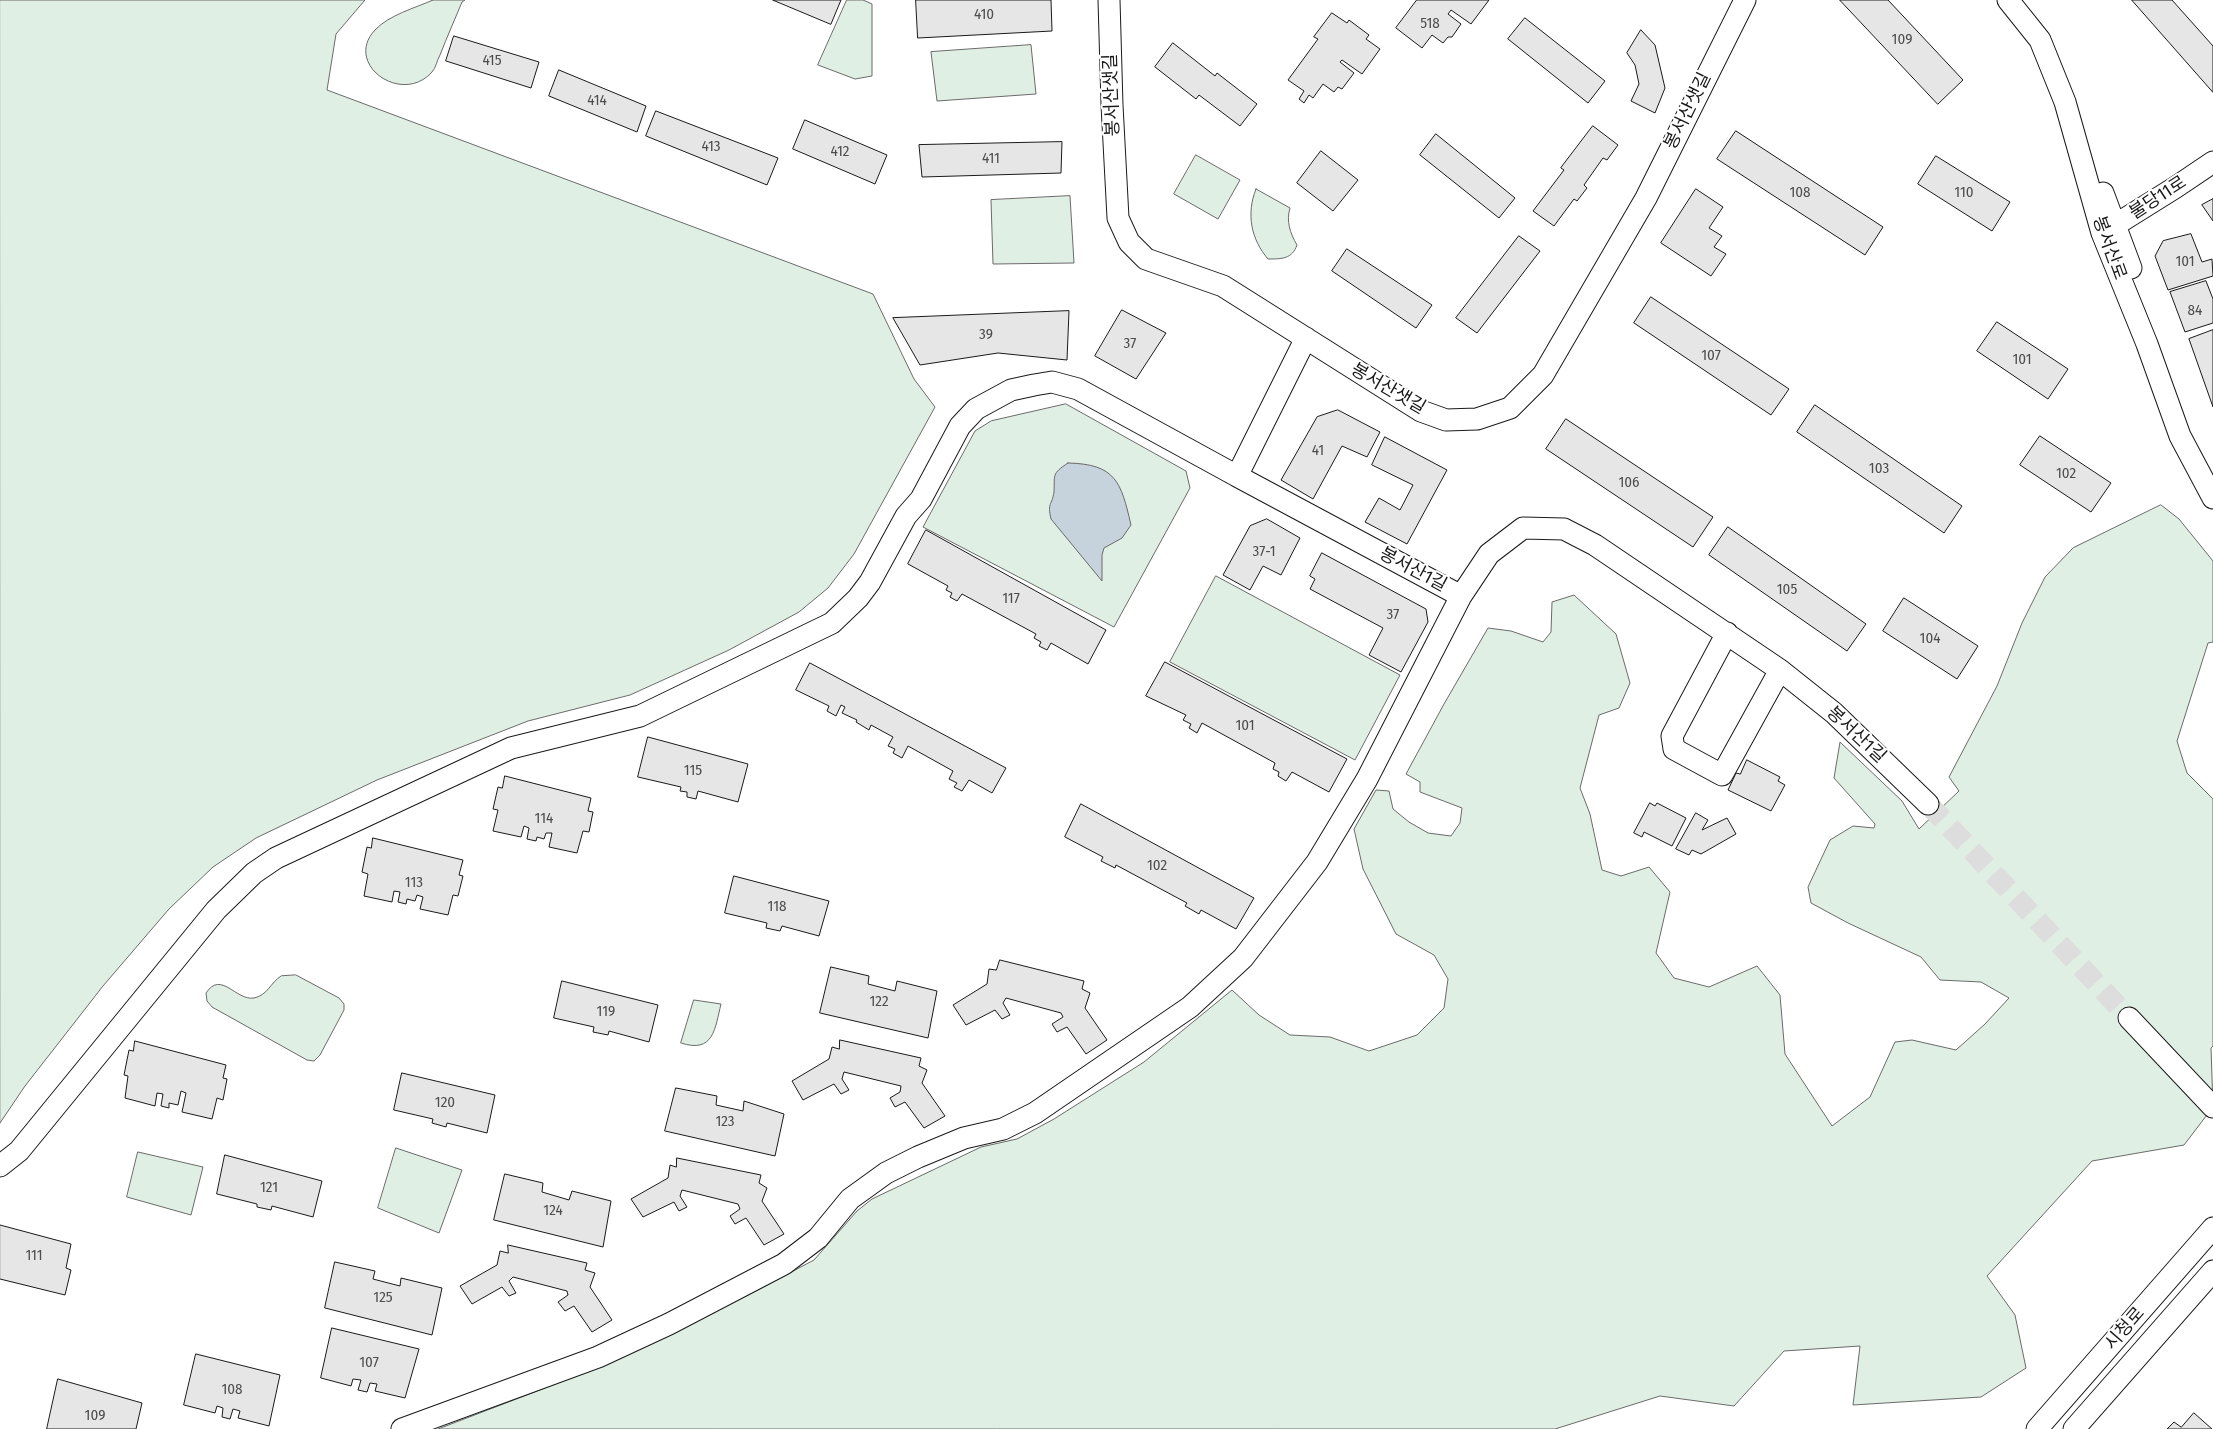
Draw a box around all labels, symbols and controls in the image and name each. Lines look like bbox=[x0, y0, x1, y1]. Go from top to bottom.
house number: 410 bbox=[974, 6, 994, 24]
house number: 518 bbox=[1420, 15, 1440, 33]
house number: 109 bbox=[1892, 31, 1912, 49]
house number: 415 bbox=[482, 52, 502, 70]
street label: 봉서산샛길 bbox=[1100, 53, 1124, 137]
street label: 봉서산샛길 bbox=[1660, 69, 1716, 153]
house number: 414 bbox=[587, 92, 607, 110]
house number: 413 bbox=[701, 138, 721, 156]
house number: 412 bbox=[831, 143, 849, 161]
house number: 411 bbox=[982, 150, 1000, 168]
street label: 불당11로 bbox=[2126, 172, 2190, 224]
house number: 108 bbox=[1789, 184, 1811, 202]
house number: 110 bbox=[1954, 184, 1974, 202]
street label: 봉서산로 bbox=[2088, 213, 2130, 283]
house number: 101 bbox=[2175, 253, 2195, 271]
house number: 84 bbox=[2188, 302, 2202, 320]
house number: 39 bbox=[979, 326, 993, 344]
house number: 37 bbox=[1124, 335, 1136, 353]
house number: 107 bbox=[1701, 347, 1721, 365]
house number: 101 bbox=[2012, 351, 2032, 369]
street label: 봉서산샛길 bbox=[1347, 359, 1429, 419]
house number: 41 bbox=[1312, 442, 1324, 460]
house number: 103 bbox=[1869, 460, 1889, 478]
house number: 102 bbox=[2056, 465, 2076, 483]
house number: 106 bbox=[1618, 474, 1640, 492]
house number: 37-1 bbox=[1252, 543, 1276, 561]
street label: 봉서산1길 bbox=[1376, 543, 1450, 597]
house number: 105 bbox=[1777, 581, 1797, 599]
house number: 117 bbox=[1002, 590, 1020, 608]
house number: 37 bbox=[1387, 606, 1399, 624]
house number: 104 bbox=[1920, 630, 1940, 648]
street label: 봉서산1길 bbox=[1822, 702, 1890, 768]
house number: 101 bbox=[1235, 717, 1255, 735]
house number: 115 bbox=[684, 762, 702, 780]
house number: 114 bbox=[535, 810, 553, 828]
house number: 102 bbox=[1147, 857, 1167, 875]
house number: 113 bbox=[405, 874, 423, 892]
house number: 118 bbox=[768, 898, 786, 916]
house number: 122 bbox=[869, 993, 889, 1011]
house number: 119 bbox=[597, 1003, 615, 1021]
house number: 120 bbox=[435, 1094, 455, 1112]
house number: 123 bbox=[715, 1113, 735, 1131]
house number: 121 bbox=[260, 1179, 278, 1197]
house number: 124 bbox=[543, 1202, 563, 1220]
house number: 111 bbox=[25, 1247, 43, 1265]
house number: 125 bbox=[373, 1289, 393, 1307]
street label: 시청로 bbox=[2101, 1303, 2149, 1355]
house number: 107 bbox=[359, 1354, 379, 1372]
house number: 108 bbox=[221, 1381, 243, 1399]
house number: 109 bbox=[85, 1407, 105, 1425]

